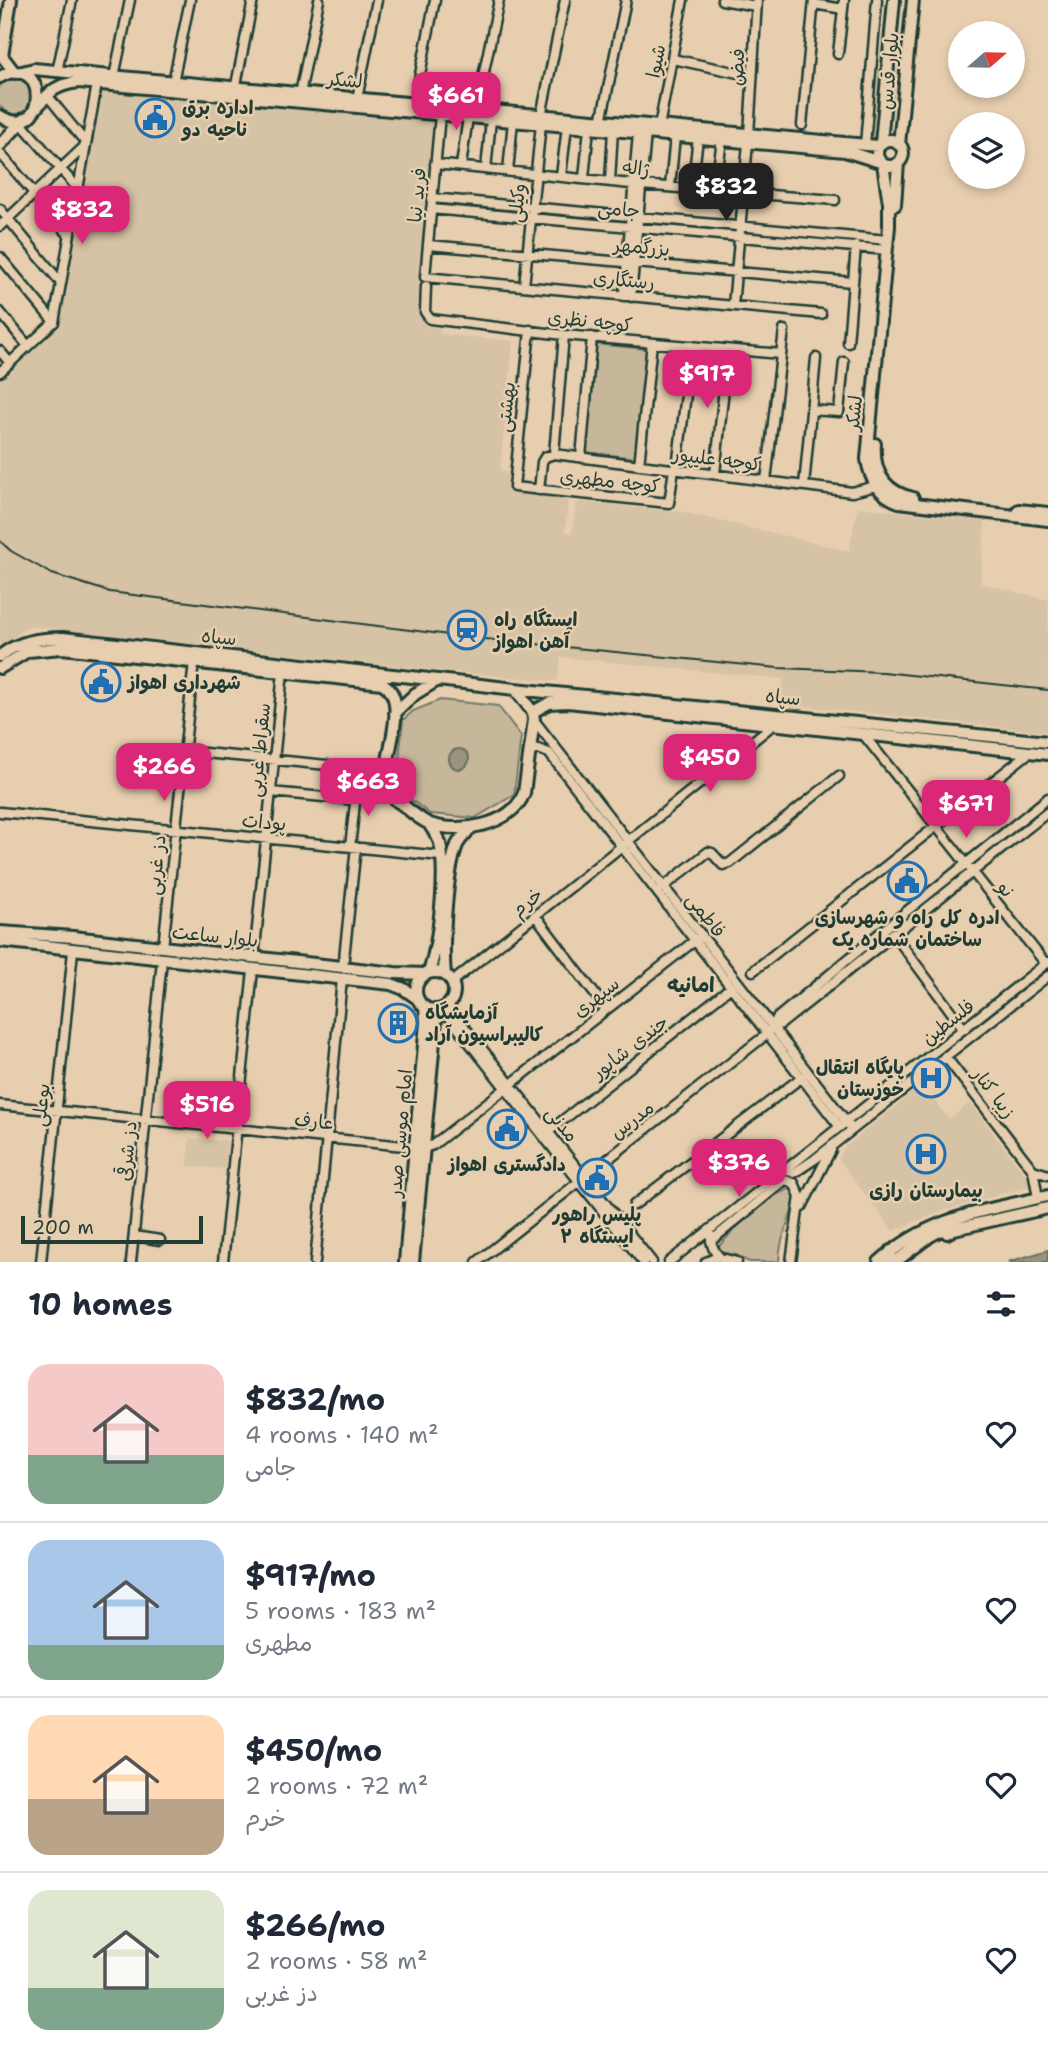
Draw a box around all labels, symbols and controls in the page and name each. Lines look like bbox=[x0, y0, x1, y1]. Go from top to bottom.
north arrow bbox=[948, 21, 1026, 98]
map controls bbox=[948, 21, 1025, 189]
street label: بلوار قدس bbox=[873, 31, 905, 111]
street label: شیوا bbox=[641, 42, 671, 80]
street label: فیض bbox=[724, 48, 750, 86]
street label: لشکر bbox=[324, 66, 364, 94]
pin: $661 bbox=[415, 72, 497, 132]
text: $661 bbox=[428, 80, 484, 110]
place label: اداره برق ناحیه دو bbox=[180, 95, 253, 142]
public building icon: اداره برق ناحیه دو bbox=[134, 97, 176, 139]
button: layers bbox=[948, 112, 1025, 189]
street label: ژاله bbox=[621, 154, 651, 182]
pin: $832 bbox=[685, 164, 767, 223]
street label: فرید نیا bbox=[402, 166, 432, 224]
text: $832 bbox=[694, 171, 758, 201]
street label: وکیلی bbox=[503, 182, 531, 224]
pin: $832 bbox=[41, 187, 123, 246]
text: $832 bbox=[50, 194, 114, 224]
street label: جامی bbox=[597, 195, 641, 223]
street label: بزرگمهر bbox=[611, 232, 671, 262]
street label: رستگاری bbox=[592, 265, 656, 295]
street label: کوچه نظری bbox=[546, 304, 634, 338]
pin: $917 bbox=[666, 350, 748, 410]
text: $917 bbox=[679, 358, 735, 388]
street label: بهشتی bbox=[491, 380, 521, 434]
street label: لشکر bbox=[840, 394, 868, 434]
street label: کوچه علیپور bbox=[669, 441, 763, 477]
street label: کوچه مطهری bbox=[558, 463, 662, 499]
place label: ایستگاه راه آهن اهواز bbox=[492, 607, 577, 654]
station icon: ایستگاه راه آهن اهواز bbox=[446, 609, 488, 651]
street label: سپاه bbox=[200, 623, 238, 651]
public building icon: شهرداری اهواز bbox=[80, 661, 122, 703]
place label: شهرداری اهواز bbox=[126, 670, 241, 695]
street label: سپاه bbox=[764, 683, 802, 711]
street label: سقراط غربی bbox=[242, 702, 276, 798]
pin: $450 bbox=[669, 734, 751, 794]
text: $450 bbox=[679, 742, 741, 772]
pin: $266 bbox=[123, 744, 205, 803]
text: $266 bbox=[132, 751, 196, 781]
pin: $663 bbox=[327, 758, 409, 818]
text: $663 bbox=[336, 766, 400, 796]
pin: $671 bbox=[925, 780, 1007, 840]
text: $671 bbox=[938, 788, 994, 818]
street label: پودات bbox=[241, 808, 287, 836]
street label: دز غربی bbox=[140, 834, 172, 896]
public building icon: ادره کل راه و شهرسازی ساختمان شماره یک bbox=[886, 860, 928, 902]
street label: نو bbox=[991, 874, 1020, 902]
street label: خرم bbox=[506, 882, 549, 924]
street label: فاطمی bbox=[681, 887, 731, 943]
place label: ادره کل راه و شهرسازی ساختمان شماره یک bbox=[815, 905, 999, 952]
street label: بلوار ساعت bbox=[171, 919, 259, 953]
street label: سپهری bbox=[568, 971, 624, 1023]
district label: امانیه bbox=[667, 971, 715, 999]
street label: فلسطین bbox=[916, 993, 980, 1051]
place label: آزمایشگاه کالیبراسیون آراد bbox=[425, 1000, 544, 1047]
building icon: آزمایشگاه کالیبراسیون آراد bbox=[377, 1002, 419, 1044]
street label: جندی شاپور bbox=[585, 1009, 673, 1086]
place label: پایگاه انتقال خوزستان bbox=[816, 1055, 905, 1102]
hospital icon: پایگاه انتقال خوزستان bbox=[910, 1057, 952, 1099]
street label: زیبا کنار bbox=[965, 1061, 1021, 1124]
street label: امام موسی صدر bbox=[382, 1068, 420, 1200]
street label: بوعلی bbox=[26, 1082, 56, 1128]
pin: $516 bbox=[166, 1082, 248, 1141]
text: $516 bbox=[179, 1089, 235, 1119]
street label: مدرس bbox=[605, 1095, 659, 1145]
street label: مدنی bbox=[540, 1101, 584, 1147]
street label: عارف bbox=[293, 1106, 335, 1136]
public building icon: دادگستری اهواز bbox=[486, 1108, 528, 1150]
street label: دز شرقی bbox=[111, 1120, 143, 1182]
hospital icon: بیمارستان رازی bbox=[905, 1133, 947, 1175]
pin: $376 bbox=[698, 1140, 780, 1199]
text: $376 bbox=[708, 1147, 770, 1177]
place label: دادگستری اهواز bbox=[446, 1152, 566, 1177]
public building icon: پلیس راهور ایستگاه ۲ bbox=[576, 1157, 618, 1199]
place label: بیمارستان رازی bbox=[869, 1178, 983, 1203]
place label: پلیس راهور ایستگاه ۲ bbox=[552, 1202, 642, 1249]
scale bar bbox=[21, 1213, 203, 1245]
text: 200 m bbox=[32, 1215, 94, 1240]
text: 10 homes bbox=[28, 1284, 173, 1325]
icon: filters bbox=[982, 1285, 1020, 1323]
text: $832/mo bbox=[245, 1379, 385, 1420]
icon: home bbox=[84, 1392, 168, 1476]
icon: heart bbox=[982, 1415, 1020, 1453]
text: 4 rooms · 140 m² bbox=[245, 1420, 439, 1450]
text: جامی bbox=[245, 1452, 296, 1482]
text: $917/mo bbox=[245, 1555, 376, 1596]
icon: home bbox=[84, 1568, 168, 1652]
icon: heart bbox=[982, 1591, 1020, 1629]
text: 5 rooms · 183 m² bbox=[245, 1596, 436, 1626]
text: مطهری bbox=[245, 1628, 312, 1658]
text: $450/mo bbox=[245, 1730, 382, 1771]
icon: home bbox=[84, 1743, 168, 1827]
icon: heart bbox=[982, 1766, 1020, 1804]
text: 2 rooms · 72 m² bbox=[245, 1771, 428, 1801]
text: خرم bbox=[245, 1803, 286, 1833]
text: $266/mo bbox=[245, 1905, 385, 1946]
icon: home bbox=[84, 1918, 168, 2002]
icon: heart bbox=[982, 1941, 1020, 1979]
text: 2 rooms · 58 m² bbox=[245, 1946, 428, 1976]
text: دز غربی bbox=[245, 1978, 318, 2008]

